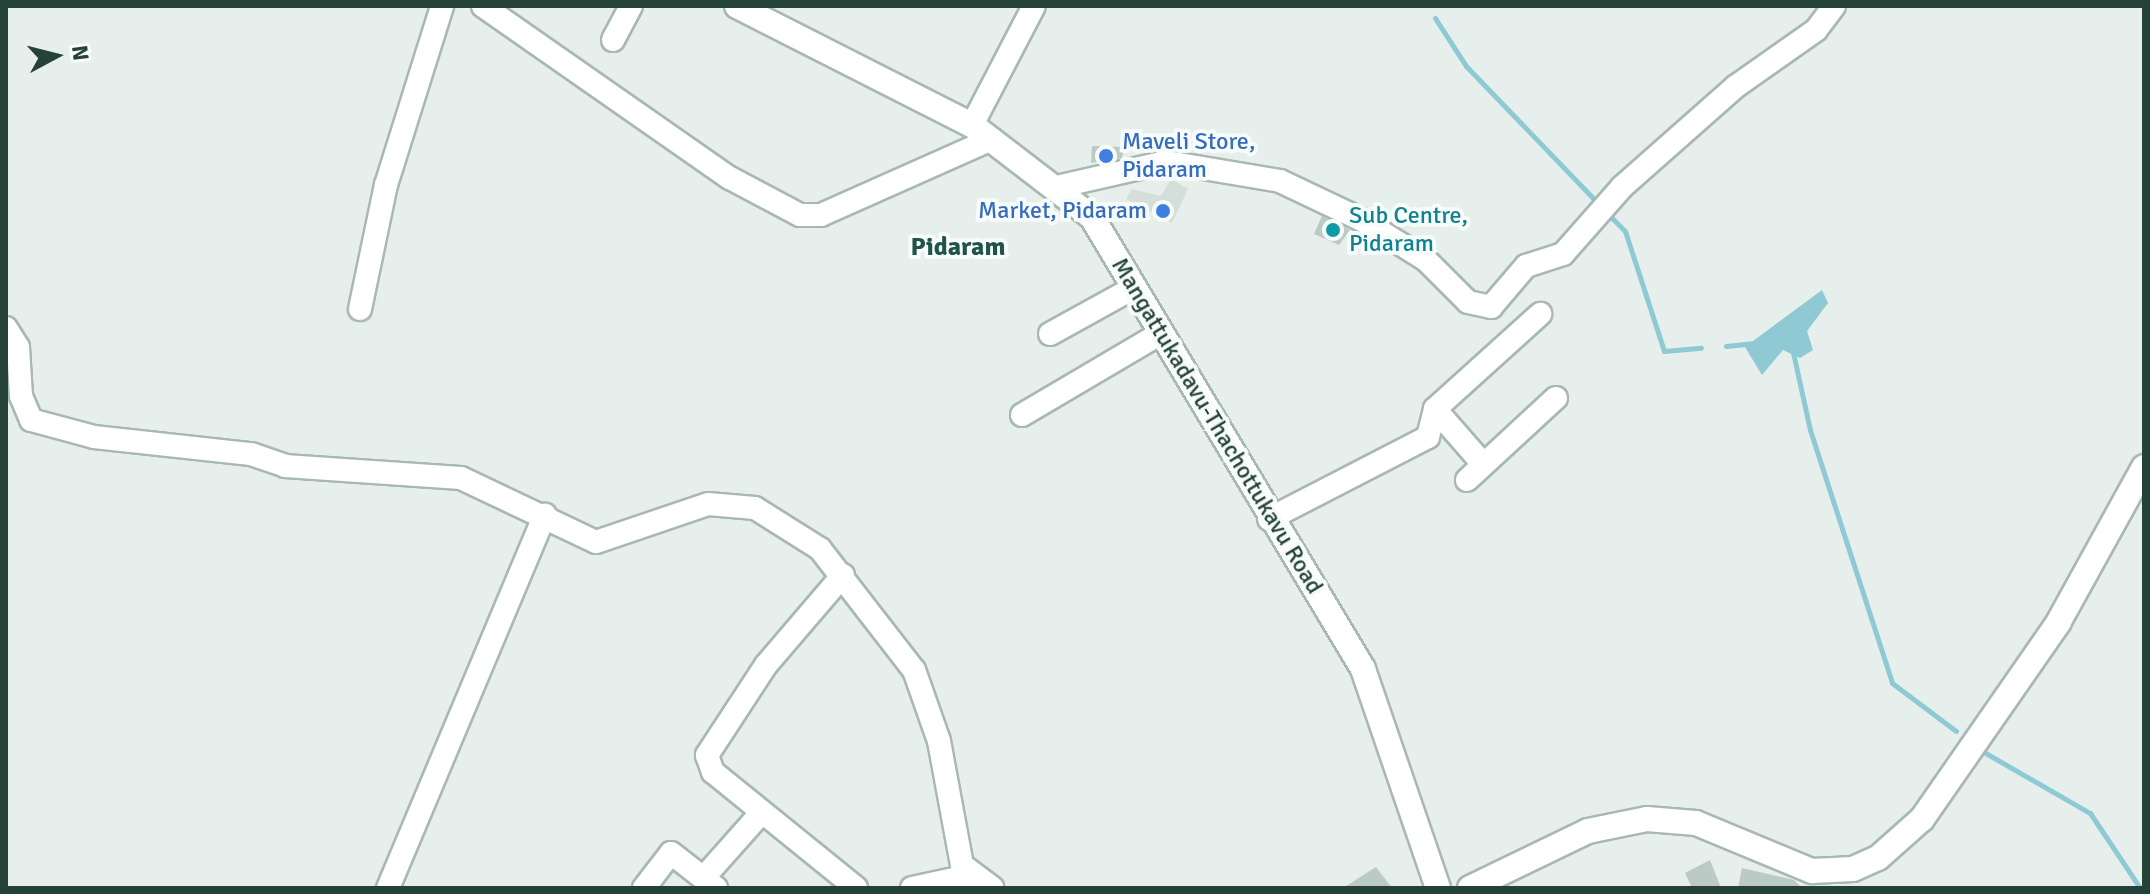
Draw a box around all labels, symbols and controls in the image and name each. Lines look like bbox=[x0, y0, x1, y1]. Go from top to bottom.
north arrow bbox=[16, 16, 96, 96]
text: N bbox=[66, 44, 95, 62]
place label: Maveli Store, Pidaram bbox=[1122, 128, 1255, 184]
marker: Maveli Store, Pidaram bbox=[1097, 147, 1115, 165]
place label: Market, Pidaram bbox=[978, 197, 1147, 225]
marker: Market, Pidaram bbox=[1154, 202, 1172, 220]
place label: Sub Centre, Pidaram bbox=[1349, 202, 1468, 258]
marker: Sub Centre, Pidaram bbox=[1324, 221, 1342, 239]
district label: Pidaram bbox=[911, 232, 1005, 264]
street label: Mangattukadavu-Thachottukavu Road bbox=[1105, 253, 1329, 599]

